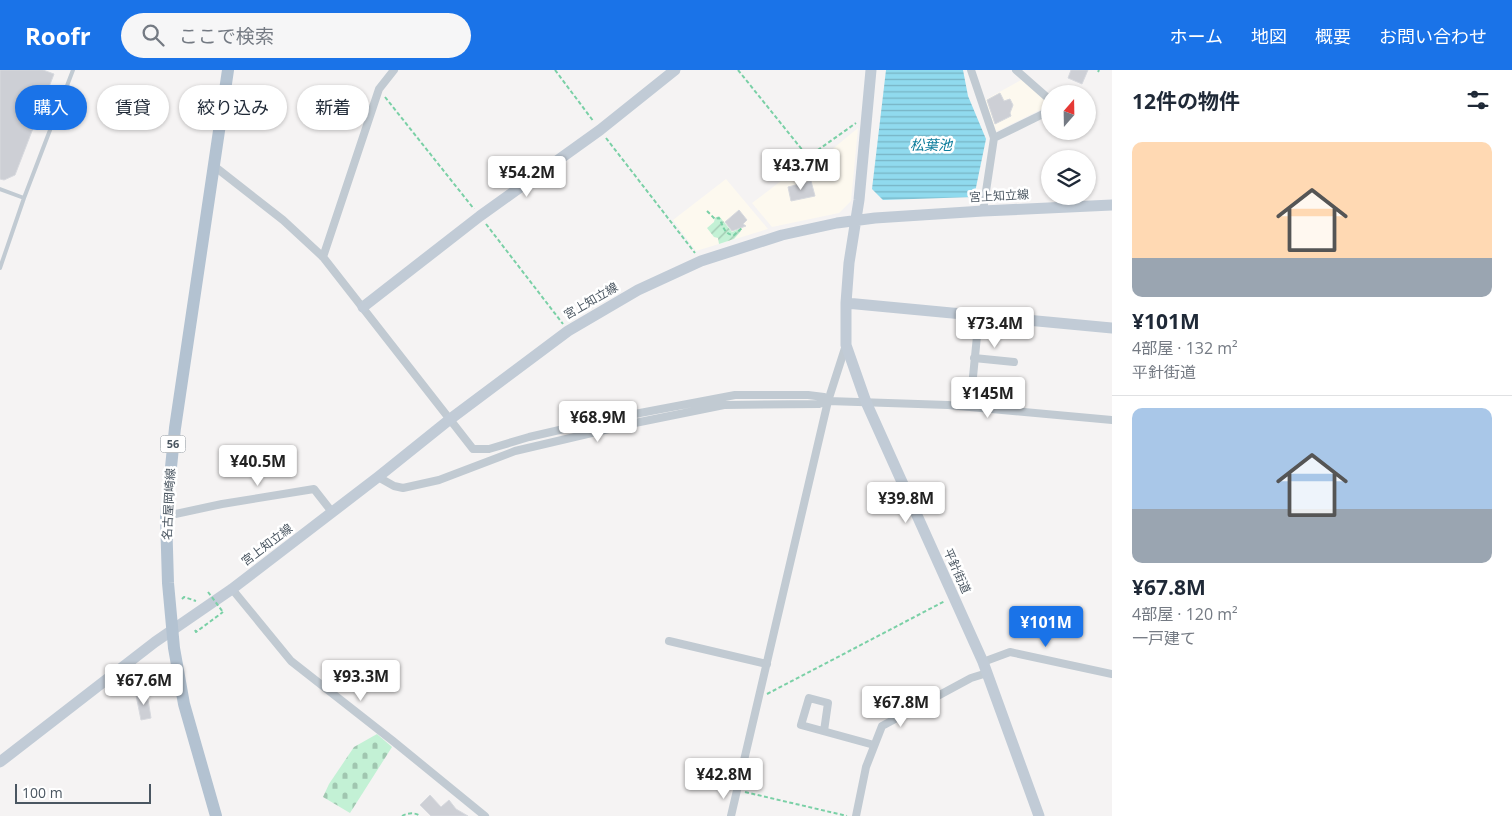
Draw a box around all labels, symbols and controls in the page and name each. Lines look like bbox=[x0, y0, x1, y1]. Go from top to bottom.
search box bbox=[121, 13, 471, 58]
text: Roofr bbox=[25, 19, 91, 52]
icon: search bbox=[139, 21, 167, 49]
text: ここで検索 bbox=[179, 23, 274, 49]
text: ホーム bbox=[1170, 24, 1223, 48]
text: 地図 bbox=[1251, 24, 1287, 48]
text: 概要 bbox=[1315, 24, 1351, 48]
text: お問い合わせ bbox=[1379, 24, 1487, 48]
chip: 購入 bbox=[15, 85, 87, 130]
chip: 賃貸 bbox=[97, 85, 169, 130]
chip: 絞り込み bbox=[179, 85, 287, 130]
chip: 新着 bbox=[297, 85, 369, 130]
north arrow bbox=[1041, 85, 1096, 140]
map controls bbox=[1041, 85, 1096, 205]
icon: filters bbox=[1464, 86, 1492, 114]
text: 12件の物件 bbox=[1132, 87, 1240, 115]
water label: 松葉池 bbox=[910, 135, 954, 154]
pin: ¥43.7M bbox=[760, 148, 842, 191]
button: layers bbox=[1041, 150, 1096, 205]
text: ¥43.7M bbox=[773, 154, 829, 176]
pin: ¥54.2M bbox=[486, 156, 568, 198]
text: ¥54.2M bbox=[499, 161, 555, 183]
icon: home bbox=[1267, 175, 1357, 265]
street label: 宮上知立線 bbox=[969, 185, 1029, 206]
street label: 宮上知立線 bbox=[561, 278, 621, 323]
pin: ¥73.4M bbox=[954, 306, 1036, 349]
text: ¥101M bbox=[1132, 307, 1200, 335]
text: ¥73.4M bbox=[967, 312, 1023, 334]
text: 4部屋 · 132 m² bbox=[1132, 337, 1238, 359]
text: 平針街道 bbox=[1132, 361, 1196, 383]
pin: ¥145M bbox=[953, 376, 1023, 419]
text: ¥145M bbox=[962, 382, 1014, 404]
pin: ¥68.9M bbox=[557, 400, 639, 443]
text: ¥68.9M bbox=[570, 406, 626, 428]
road number: 56 bbox=[160, 436, 186, 452]
icon: home bbox=[1267, 440, 1357, 530]
pin: ¥40.5M bbox=[217, 444, 299, 487]
text: ¥40.5M bbox=[230, 450, 286, 472]
street label: 名古屋岡崎線 bbox=[158, 468, 179, 540]
pin: ¥39.8M bbox=[865, 482, 947, 524]
text: ¥39.8M bbox=[878, 487, 934, 509]
street label: 宮上知立線 bbox=[238, 520, 296, 569]
street label: 平針街道 bbox=[940, 545, 975, 596]
text: ¥67.8M bbox=[1132, 573, 1206, 601]
text: 4部屋 · 120 m² bbox=[1132, 603, 1238, 625]
pin: ¥101M bbox=[1011, 606, 1081, 648]
text: ¥101M bbox=[1020, 611, 1072, 633]
text: 一戸建て bbox=[1132, 627, 1196, 649]
pin: ¥93.3M bbox=[320, 660, 402, 702]
pin: ¥67.6M bbox=[103, 664, 185, 706]
text: ¥93.3M bbox=[333, 665, 389, 687]
text: ¥67.6M bbox=[116, 669, 172, 691]
pin: ¥67.8M bbox=[860, 686, 942, 728]
text: ¥67.8M bbox=[873, 691, 929, 713]
pin: ¥42.8M bbox=[683, 758, 765, 800]
text: ¥42.8M bbox=[696, 763, 752, 785]
scale bar bbox=[15, 781, 151, 804]
text: 100 m bbox=[22, 783, 63, 802]

